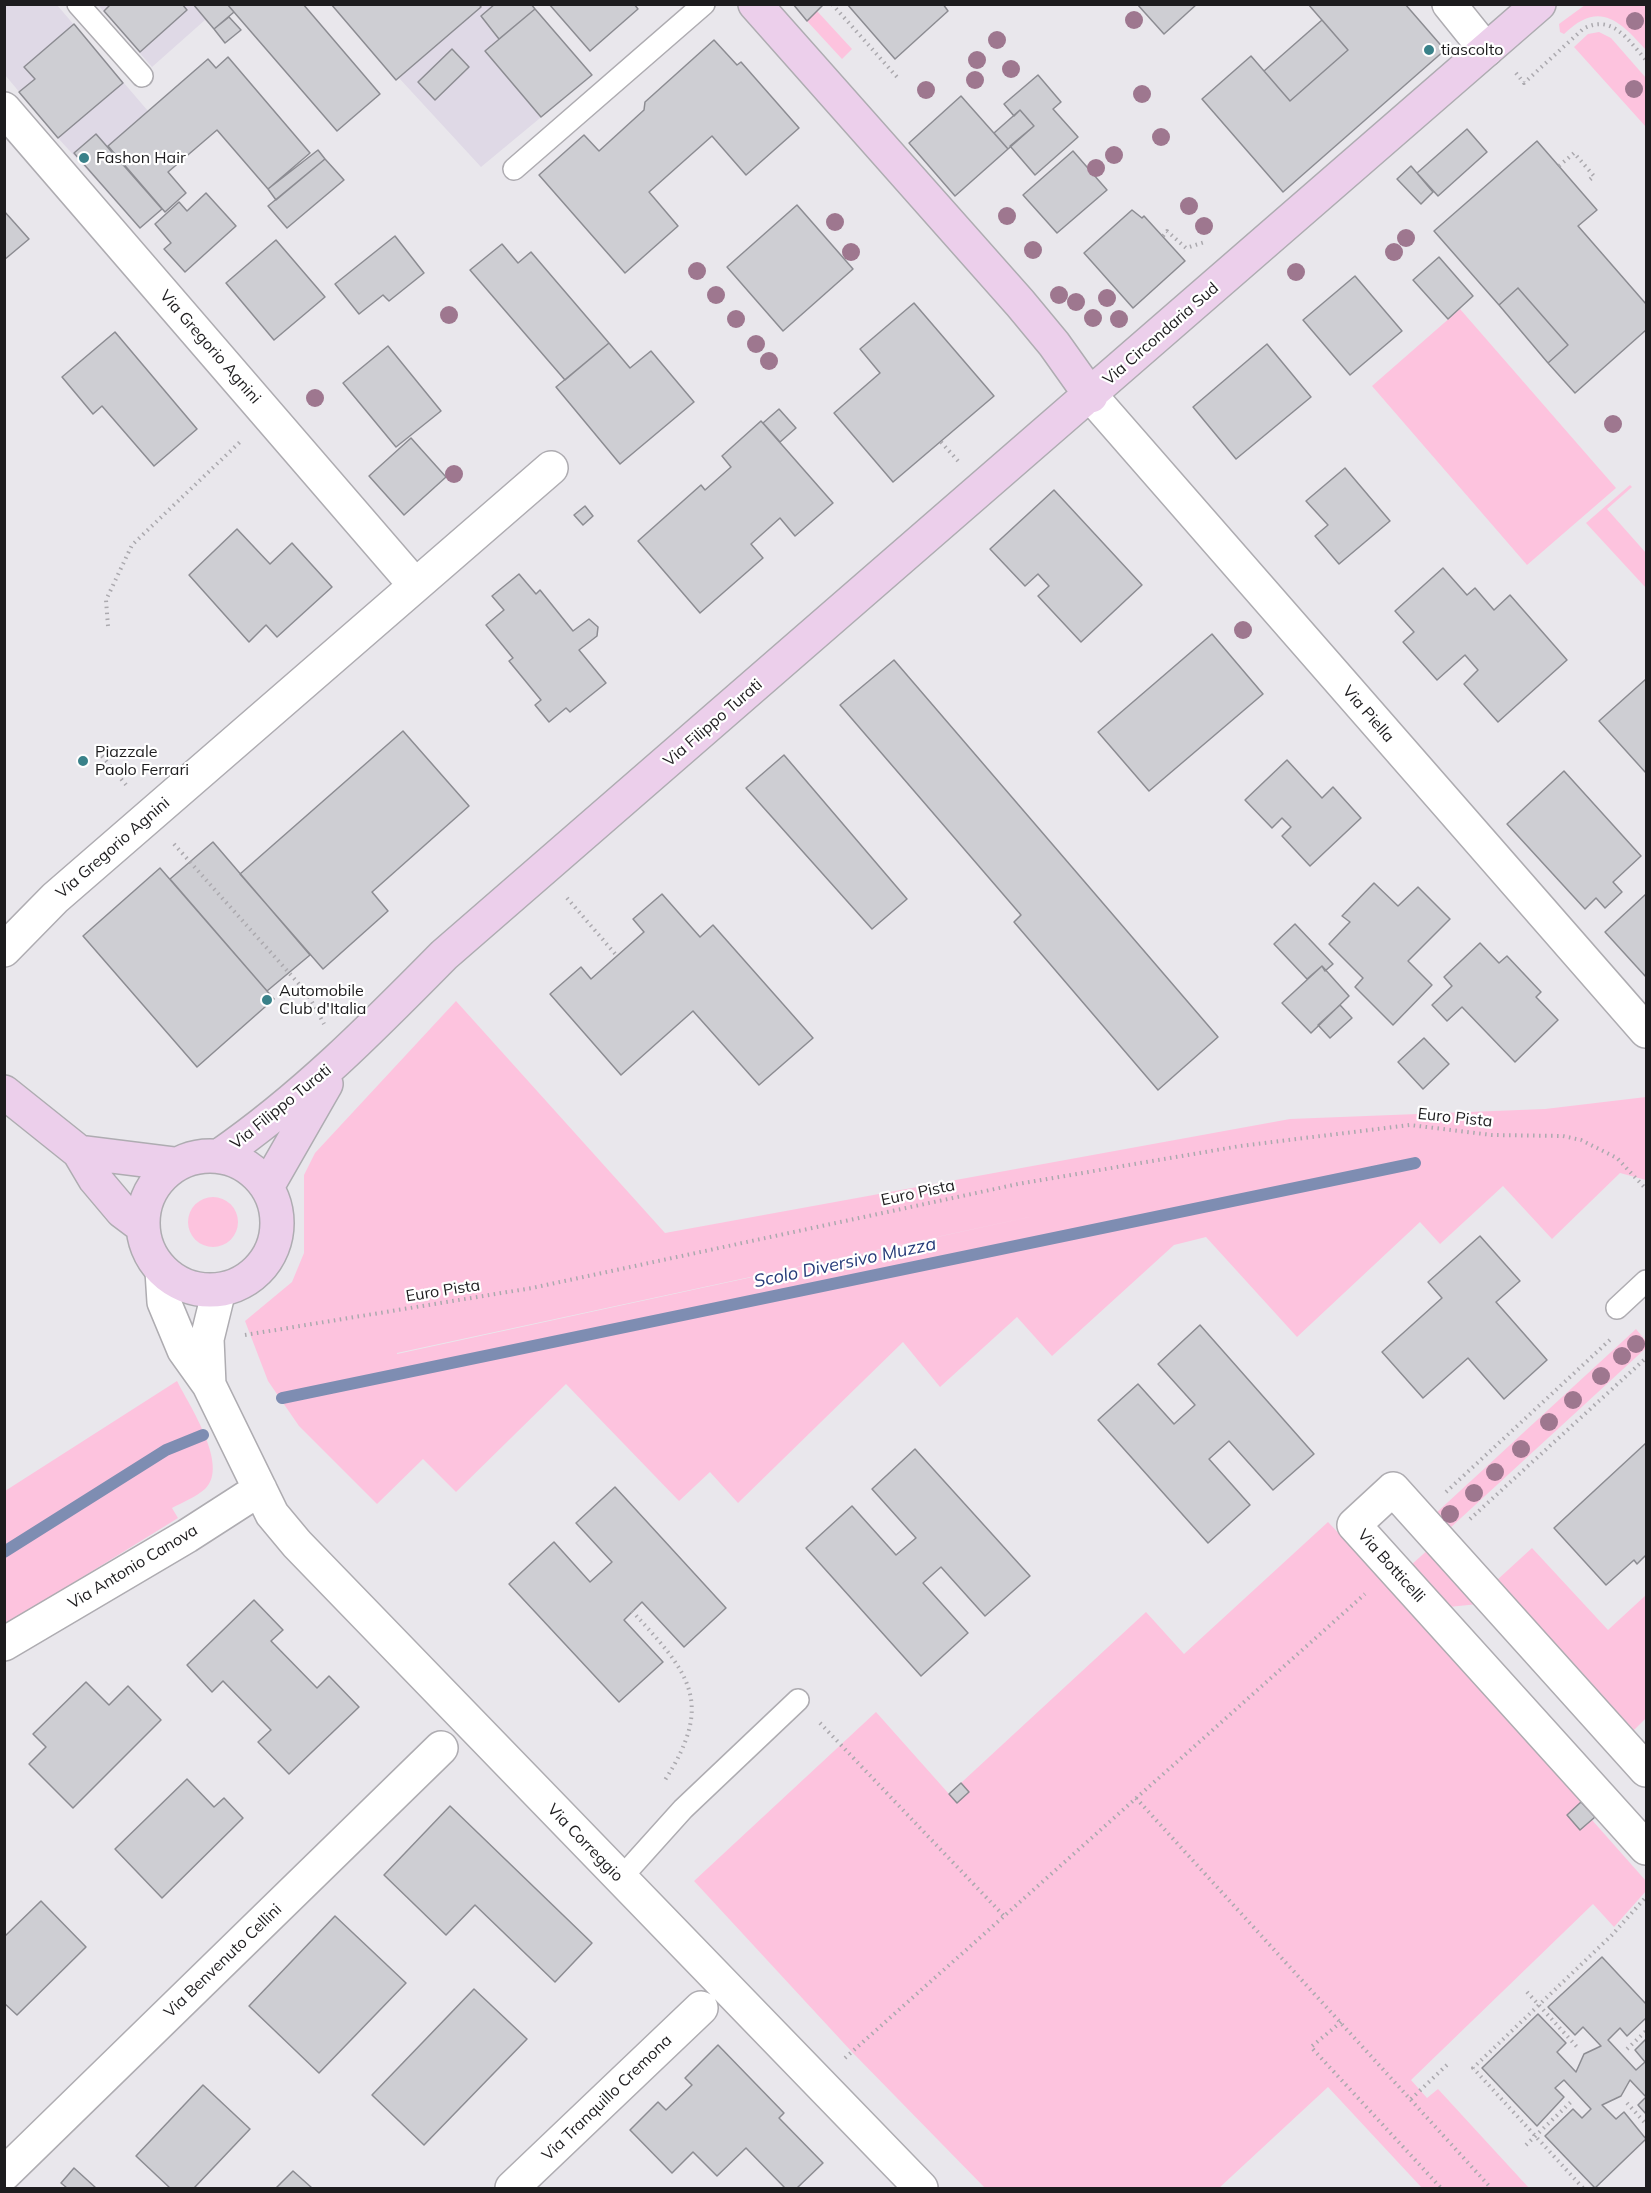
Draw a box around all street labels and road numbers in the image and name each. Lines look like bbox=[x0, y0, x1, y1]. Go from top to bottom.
street label: Via Circondaria Sud bbox=[1099, 279, 1223, 389]
street label: Via Gregorio Agnini bbox=[155, 286, 265, 408]
street label: Via Filippo Turati bbox=[660, 675, 766, 771]
street label: Via Piella bbox=[1338, 682, 1398, 746]
street label: Via Gregorio Agnini bbox=[52, 793, 174, 903]
street label: Via Filippo Turati bbox=[227, 1060, 335, 1154]
street label: Euro Pista bbox=[1417, 1105, 1493, 1131]
street label: Euro Pista bbox=[879, 1176, 957, 1210]
street label: Euro Pista bbox=[404, 1276, 482, 1306]
street label: Via Antonio Canova bbox=[65, 1521, 201, 1613]
street label: Via Botticelli bbox=[1353, 1526, 1429, 1606]
street label: Via Correggio bbox=[543, 1800, 627, 1886]
street label: Via Benvenuto Cellini bbox=[160, 1900, 286, 2022]
street label: Via Tranquillo Cremona bbox=[538, 2031, 676, 2165]

